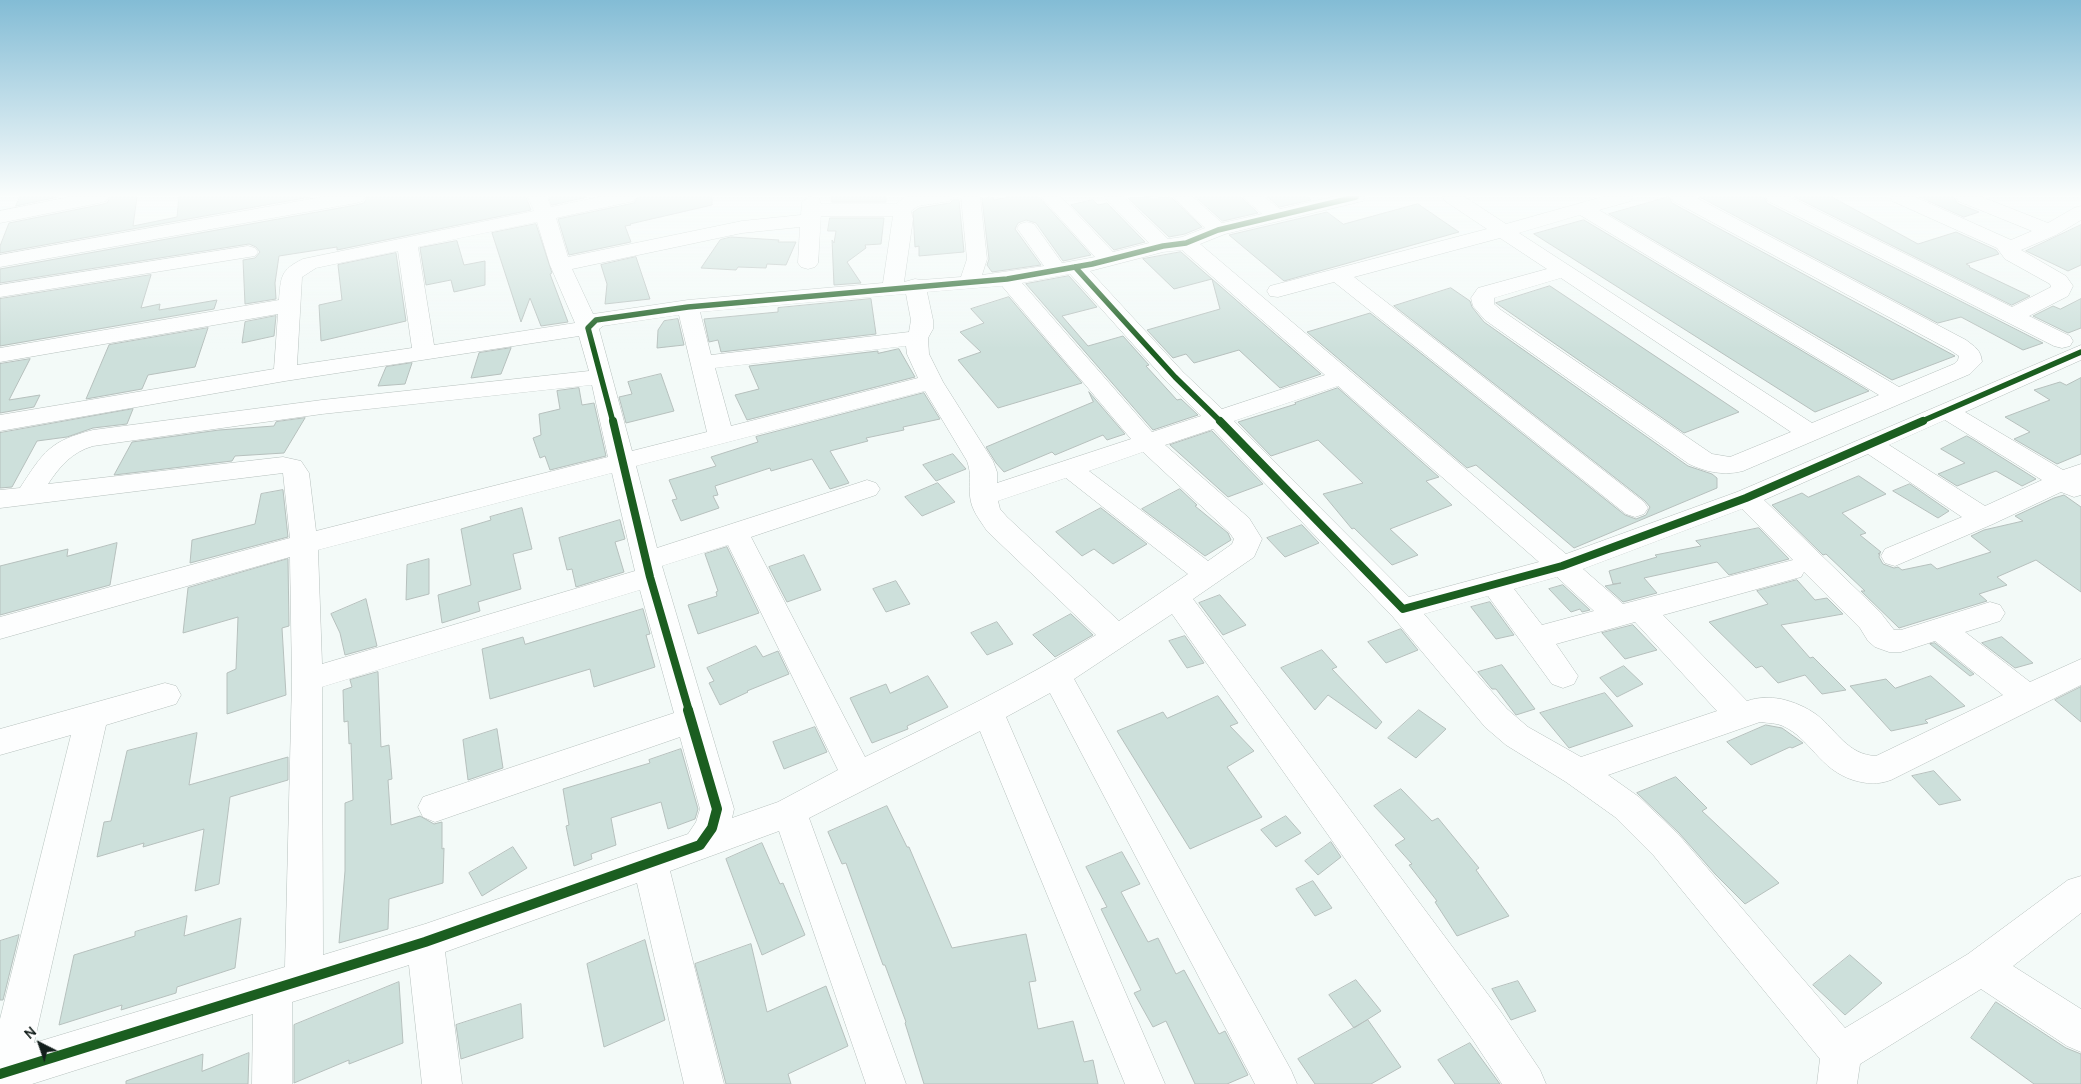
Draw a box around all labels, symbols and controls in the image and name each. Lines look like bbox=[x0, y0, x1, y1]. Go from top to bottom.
north arrow bbox=[15, 1019, 65, 1069]
text: N bbox=[20, 1022, 40, 1043]

